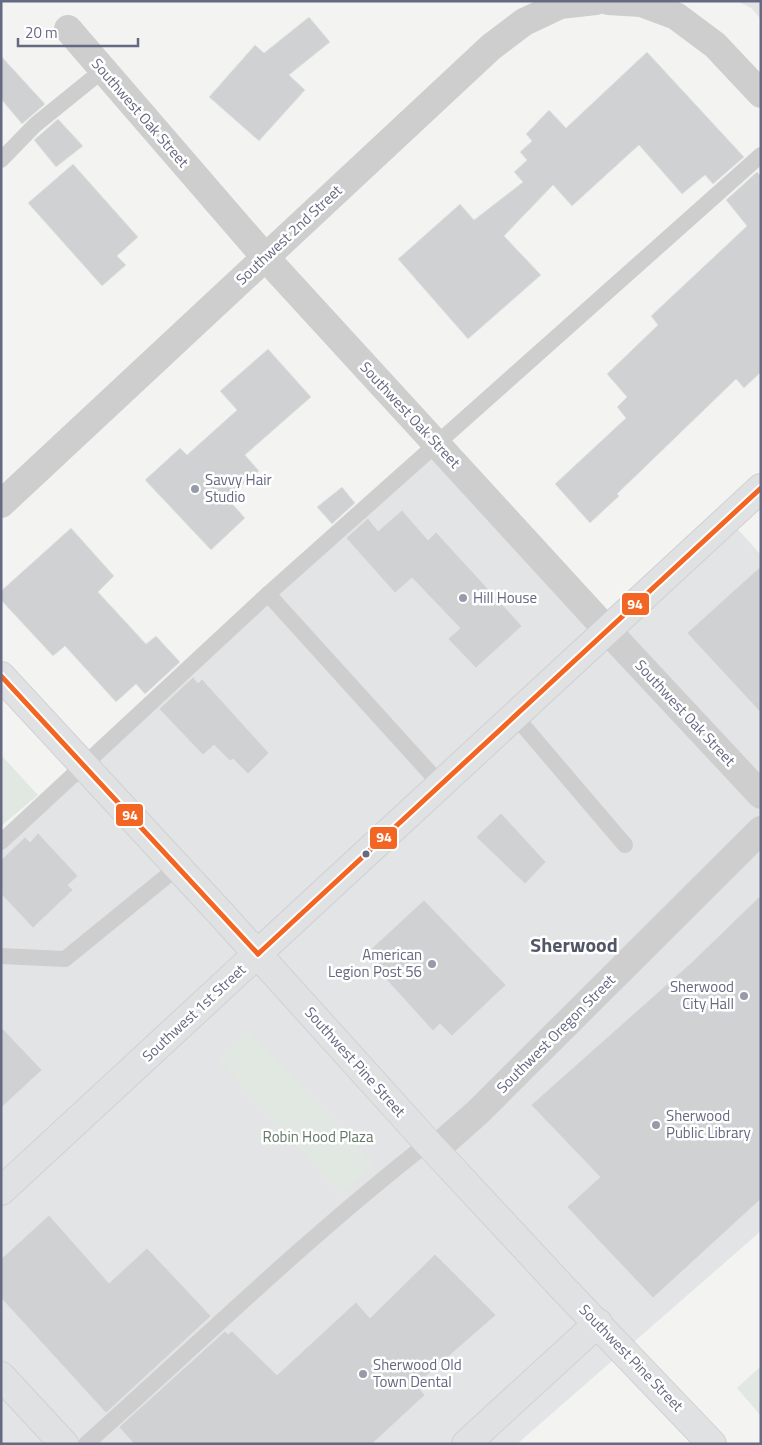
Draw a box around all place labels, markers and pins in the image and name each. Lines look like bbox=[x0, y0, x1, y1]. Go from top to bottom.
place label: Savvy Hair Studio bbox=[205, 468, 272, 508]
marker: Savvy Hair Studio bbox=[189, 483, 201, 495]
place label: Hill House bbox=[473, 586, 537, 609]
marker: Hill House bbox=[457, 592, 469, 604]
unlabelled marker bbox=[361, 849, 371, 859]
place label: American Legion Post 56 bbox=[328, 943, 422, 983]
marker: American Legion Post 56 bbox=[426, 958, 438, 970]
place label: Sherwood City Hall bbox=[670, 975, 734, 1015]
marker: Sherwood City Hall bbox=[738, 990, 750, 1002]
place label: Sherwood Public Library bbox=[666, 1104, 751, 1144]
marker: Sherwood Public Library bbox=[650, 1119, 662, 1131]
place label: Sherwood Old Town Dental bbox=[373, 1353, 462, 1393]
marker: Sherwood Old Town Dental bbox=[357, 1368, 369, 1380]

